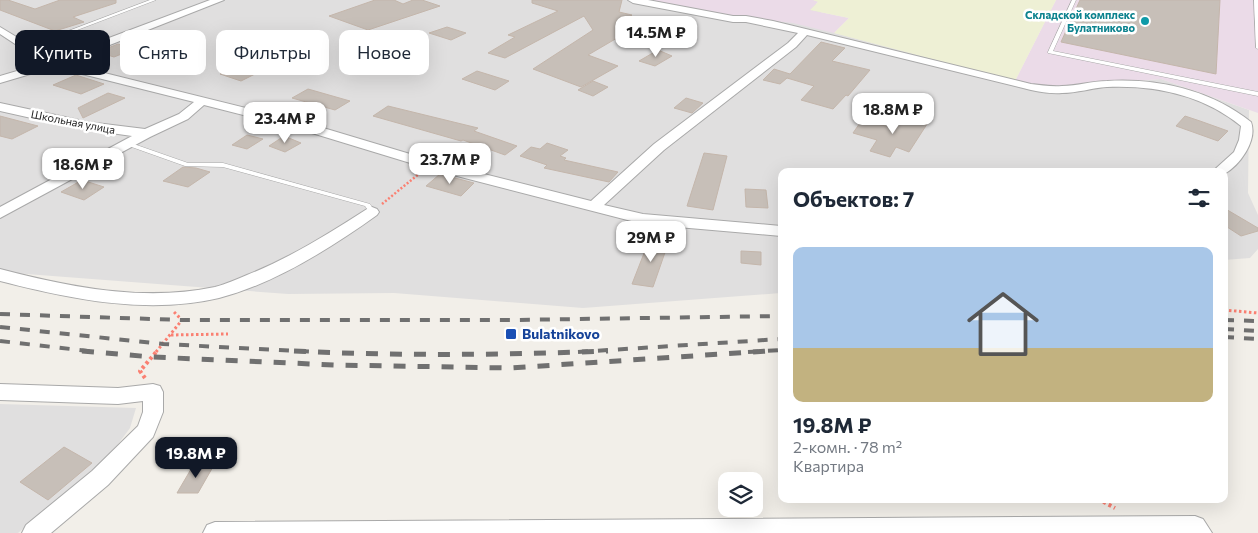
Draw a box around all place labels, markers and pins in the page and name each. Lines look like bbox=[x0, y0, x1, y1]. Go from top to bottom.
place label: Складской комплекс Булатниково bbox=[1025, 8, 1135, 34]
pin: 14.5M ₽ bbox=[610, 15, 702, 58]
marker: Складской комплекс Булатниково bbox=[1139, 15, 1151, 27]
pin: 18.8M ₽ bbox=[847, 92, 939, 135]
pin: 23.4M ₽ bbox=[239, 102, 331, 144]
pin: 23.7M ₽ bbox=[404, 142, 496, 185]
pin: 18.6M ₽ bbox=[37, 148, 129, 190]
pin: 29M ₽ bbox=[616, 220, 686, 263]
place label: Bulatnikovo bbox=[522, 325, 600, 342]
marker: Bulatnikovo bbox=[504, 327, 518, 341]
pin: 19.8M ₽ bbox=[150, 436, 242, 479]

